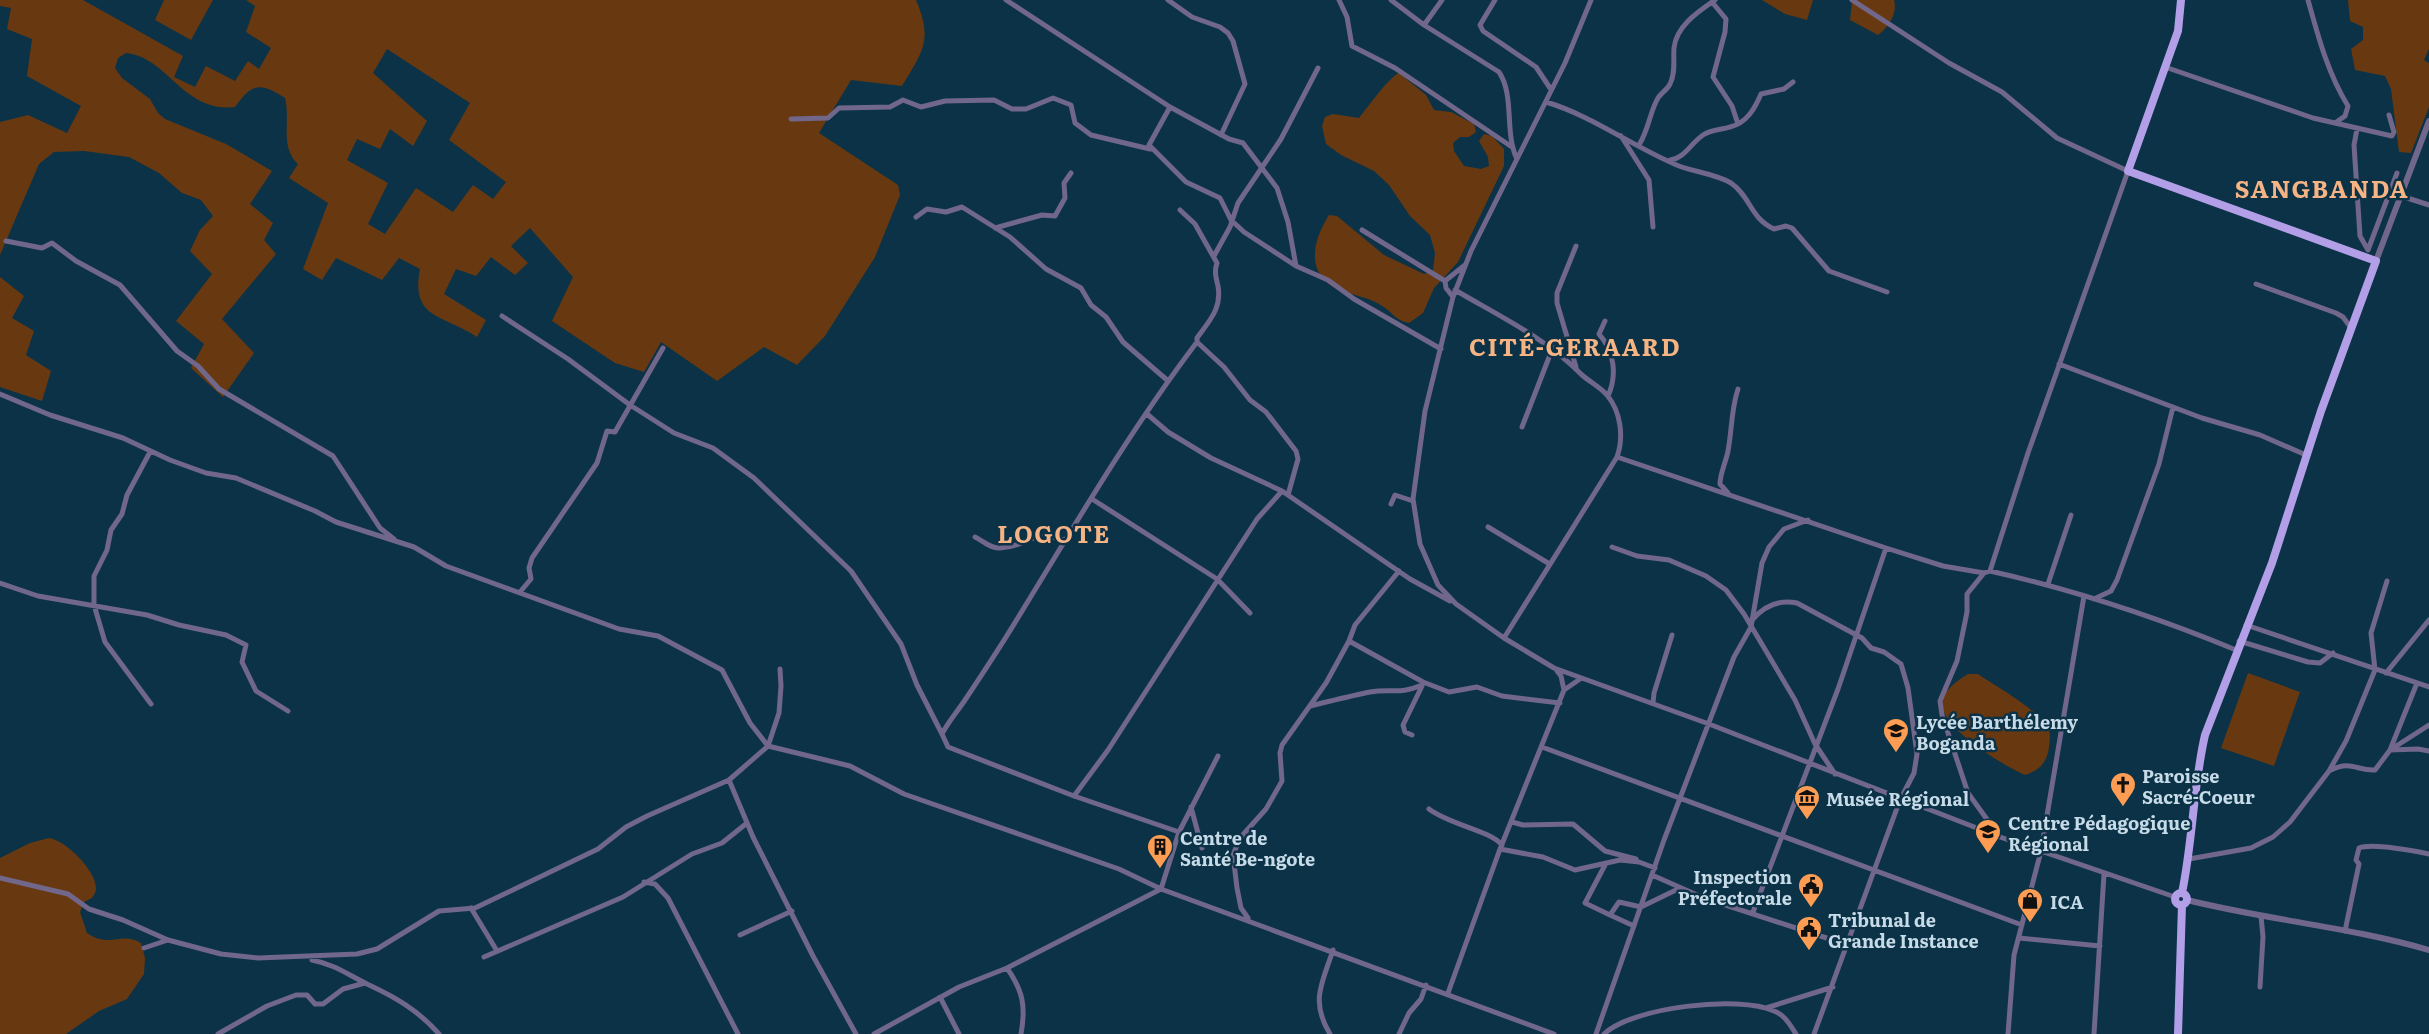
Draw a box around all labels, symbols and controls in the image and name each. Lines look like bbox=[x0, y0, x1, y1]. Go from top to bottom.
district label: SANGBANDA bbox=[2235, 170, 2409, 205]
district label: CITÉ-GERAARD bbox=[1469, 328, 1681, 363]
district label: LOGOTE bbox=[997, 515, 1111, 550]
place label: Lycée Barthélemy Boganda bbox=[1916, 708, 2078, 756]
school or university icon: Lycée Barthélemy Boganda bbox=[1881, 716, 1911, 754]
place label: Paroisse Sacré-Coeur bbox=[2142, 762, 2255, 810]
church icon: Paroisse Sacré-Coeur bbox=[2108, 770, 2138, 808]
museum icon: Musée Régional bbox=[1792, 783, 1822, 821]
place label: Musée Régional bbox=[1826, 785, 1970, 812]
place label: Centre Pédagogique Régional bbox=[2008, 809, 2190, 857]
school or university icon: Centre Pédagogique Régional bbox=[1973, 817, 2003, 855]
place label: Centre de Santé Be-ngote bbox=[1180, 824, 1315, 872]
building icon: Centre de Santé Be-ngote bbox=[1145, 832, 1175, 870]
place label: Inspection Préfectorale bbox=[1678, 863, 1792, 911]
public building icon: Inspection Préfectorale bbox=[1796, 871, 1826, 909]
shop icon: ICA bbox=[2015, 886, 2045, 924]
place label: ICA bbox=[2050, 888, 2084, 915]
place label: Tribunal de Grande Instance bbox=[1828, 906, 1979, 954]
public building icon: Tribunal de Grande Instance bbox=[1794, 914, 1824, 952]

